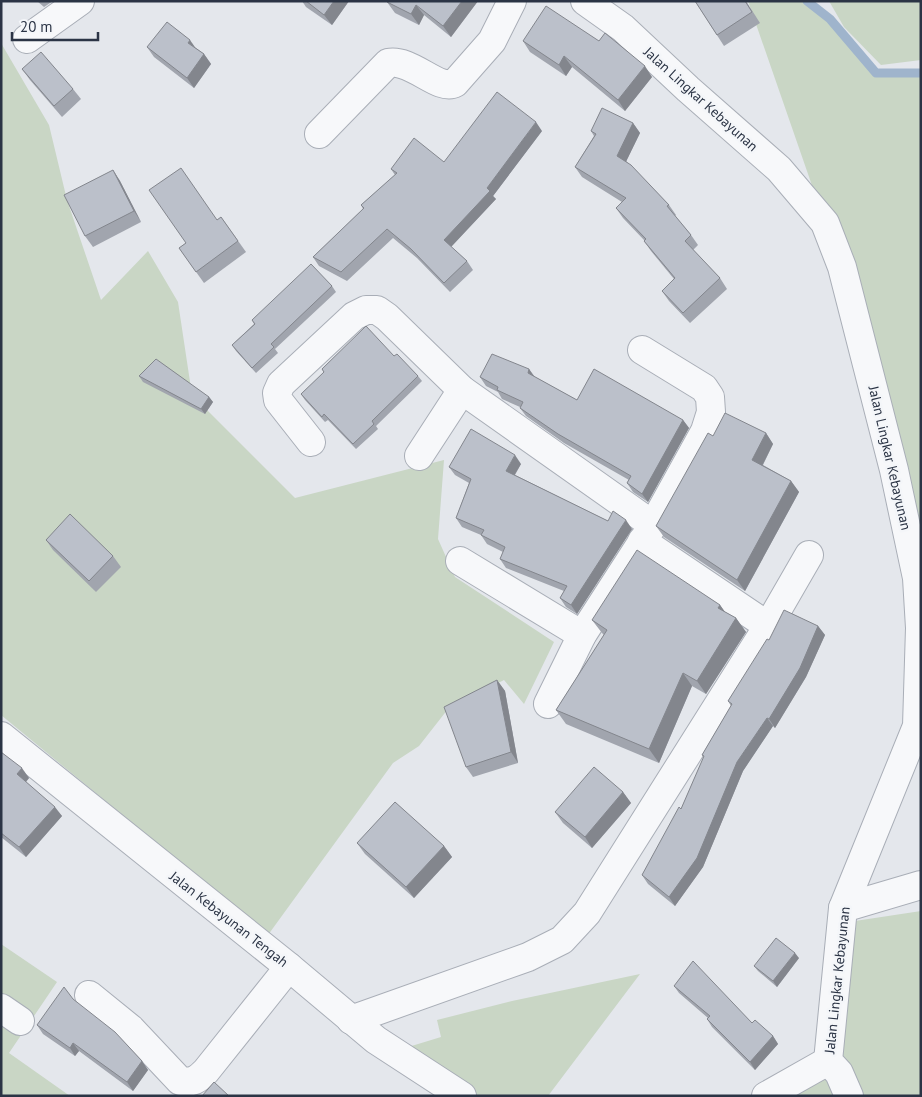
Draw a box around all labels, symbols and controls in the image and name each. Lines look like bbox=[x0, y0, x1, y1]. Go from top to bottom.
scale bar bbox=[12, 10, 99, 42]
text: 20 m bbox=[20, 17, 53, 36]
street label: Jalan Lingkar Kebayunan bbox=[639, 42, 762, 155]
street label: Jalan Lingkar Kebayunan bbox=[864, 383, 915, 532]
street label: Jalan Kebayunan Tengah bbox=[165, 867, 292, 971]
street label: Jalan Lingkar Kebayunan bbox=[820, 906, 854, 1055]

